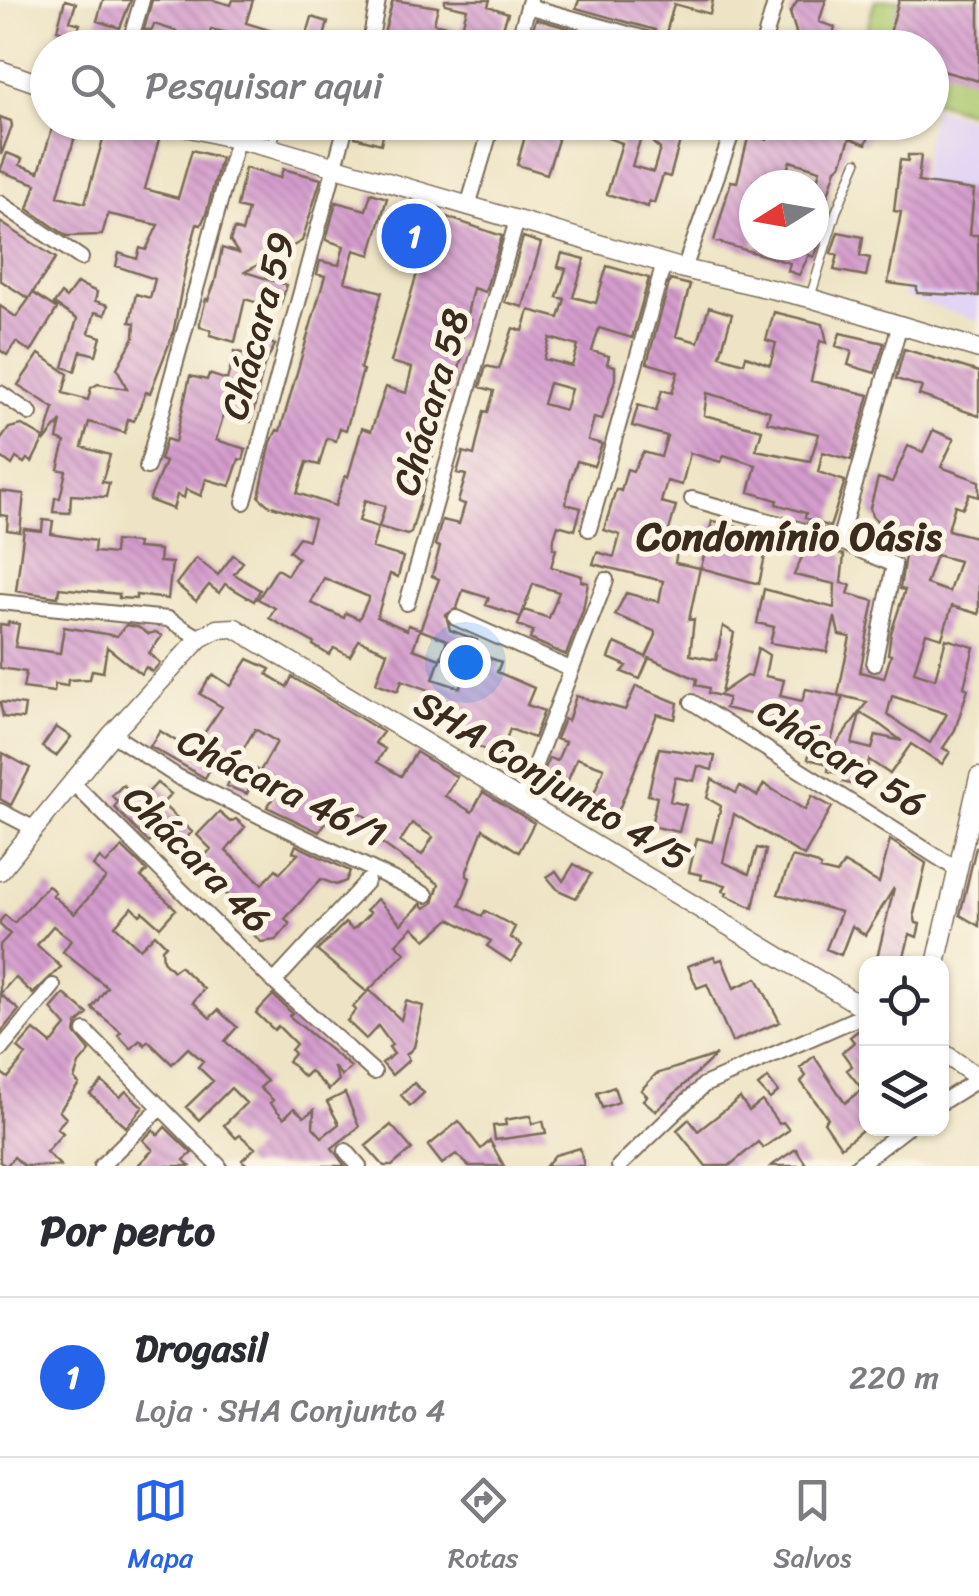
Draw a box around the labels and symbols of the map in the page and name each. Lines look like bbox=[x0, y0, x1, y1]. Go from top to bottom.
north arrow bbox=[739, 170, 829, 260]
pin: 1 bbox=[382, 198, 446, 274]
street label: Chácara 59 bbox=[201, 225, 315, 427]
street label: Chácara 58 bbox=[372, 301, 490, 503]
district label: Condomínio Oásis bbox=[635, 501, 942, 572]
your location bbox=[440, 637, 491, 688]
street label: SHA Conjunto 4/5 bbox=[401, 672, 703, 890]
street label: Chácara 56 bbox=[744, 679, 940, 837]
street label: Chácara 46/1 bbox=[171, 718, 393, 858]
street label: Chácara 46 bbox=[113, 775, 281, 943]

